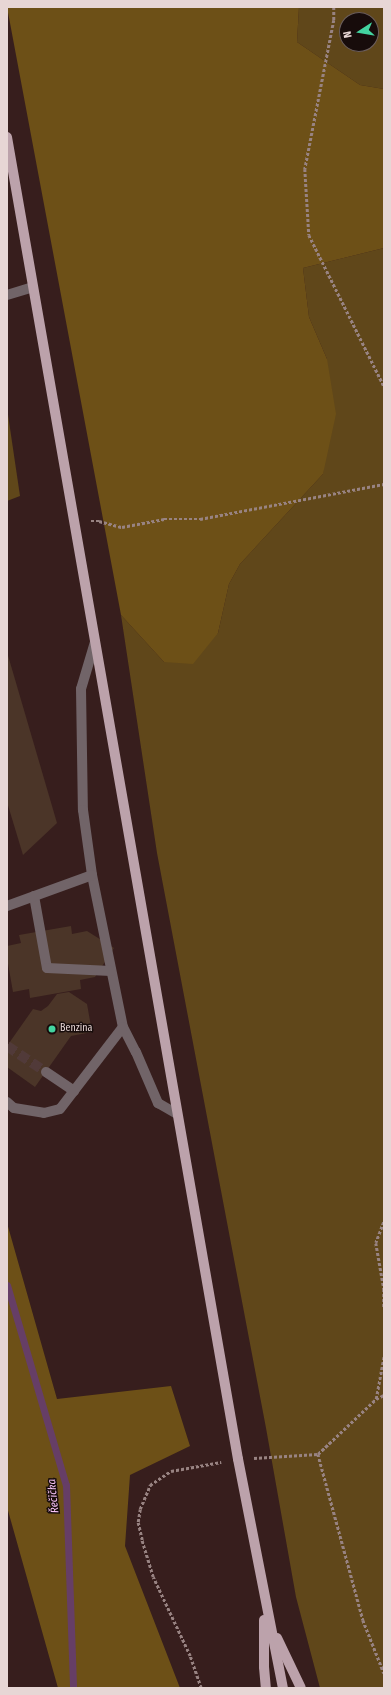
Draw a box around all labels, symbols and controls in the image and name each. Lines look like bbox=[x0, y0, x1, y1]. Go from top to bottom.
north arrow bbox=[339, 12, 379, 52]
text: N bbox=[341, 30, 355, 39]
place label: Benzina bbox=[60, 1023, 92, 1035]
marker: Benzina bbox=[47, 1024, 57, 1034]
water label: Řečička bbox=[46, 1478, 62, 1514]

